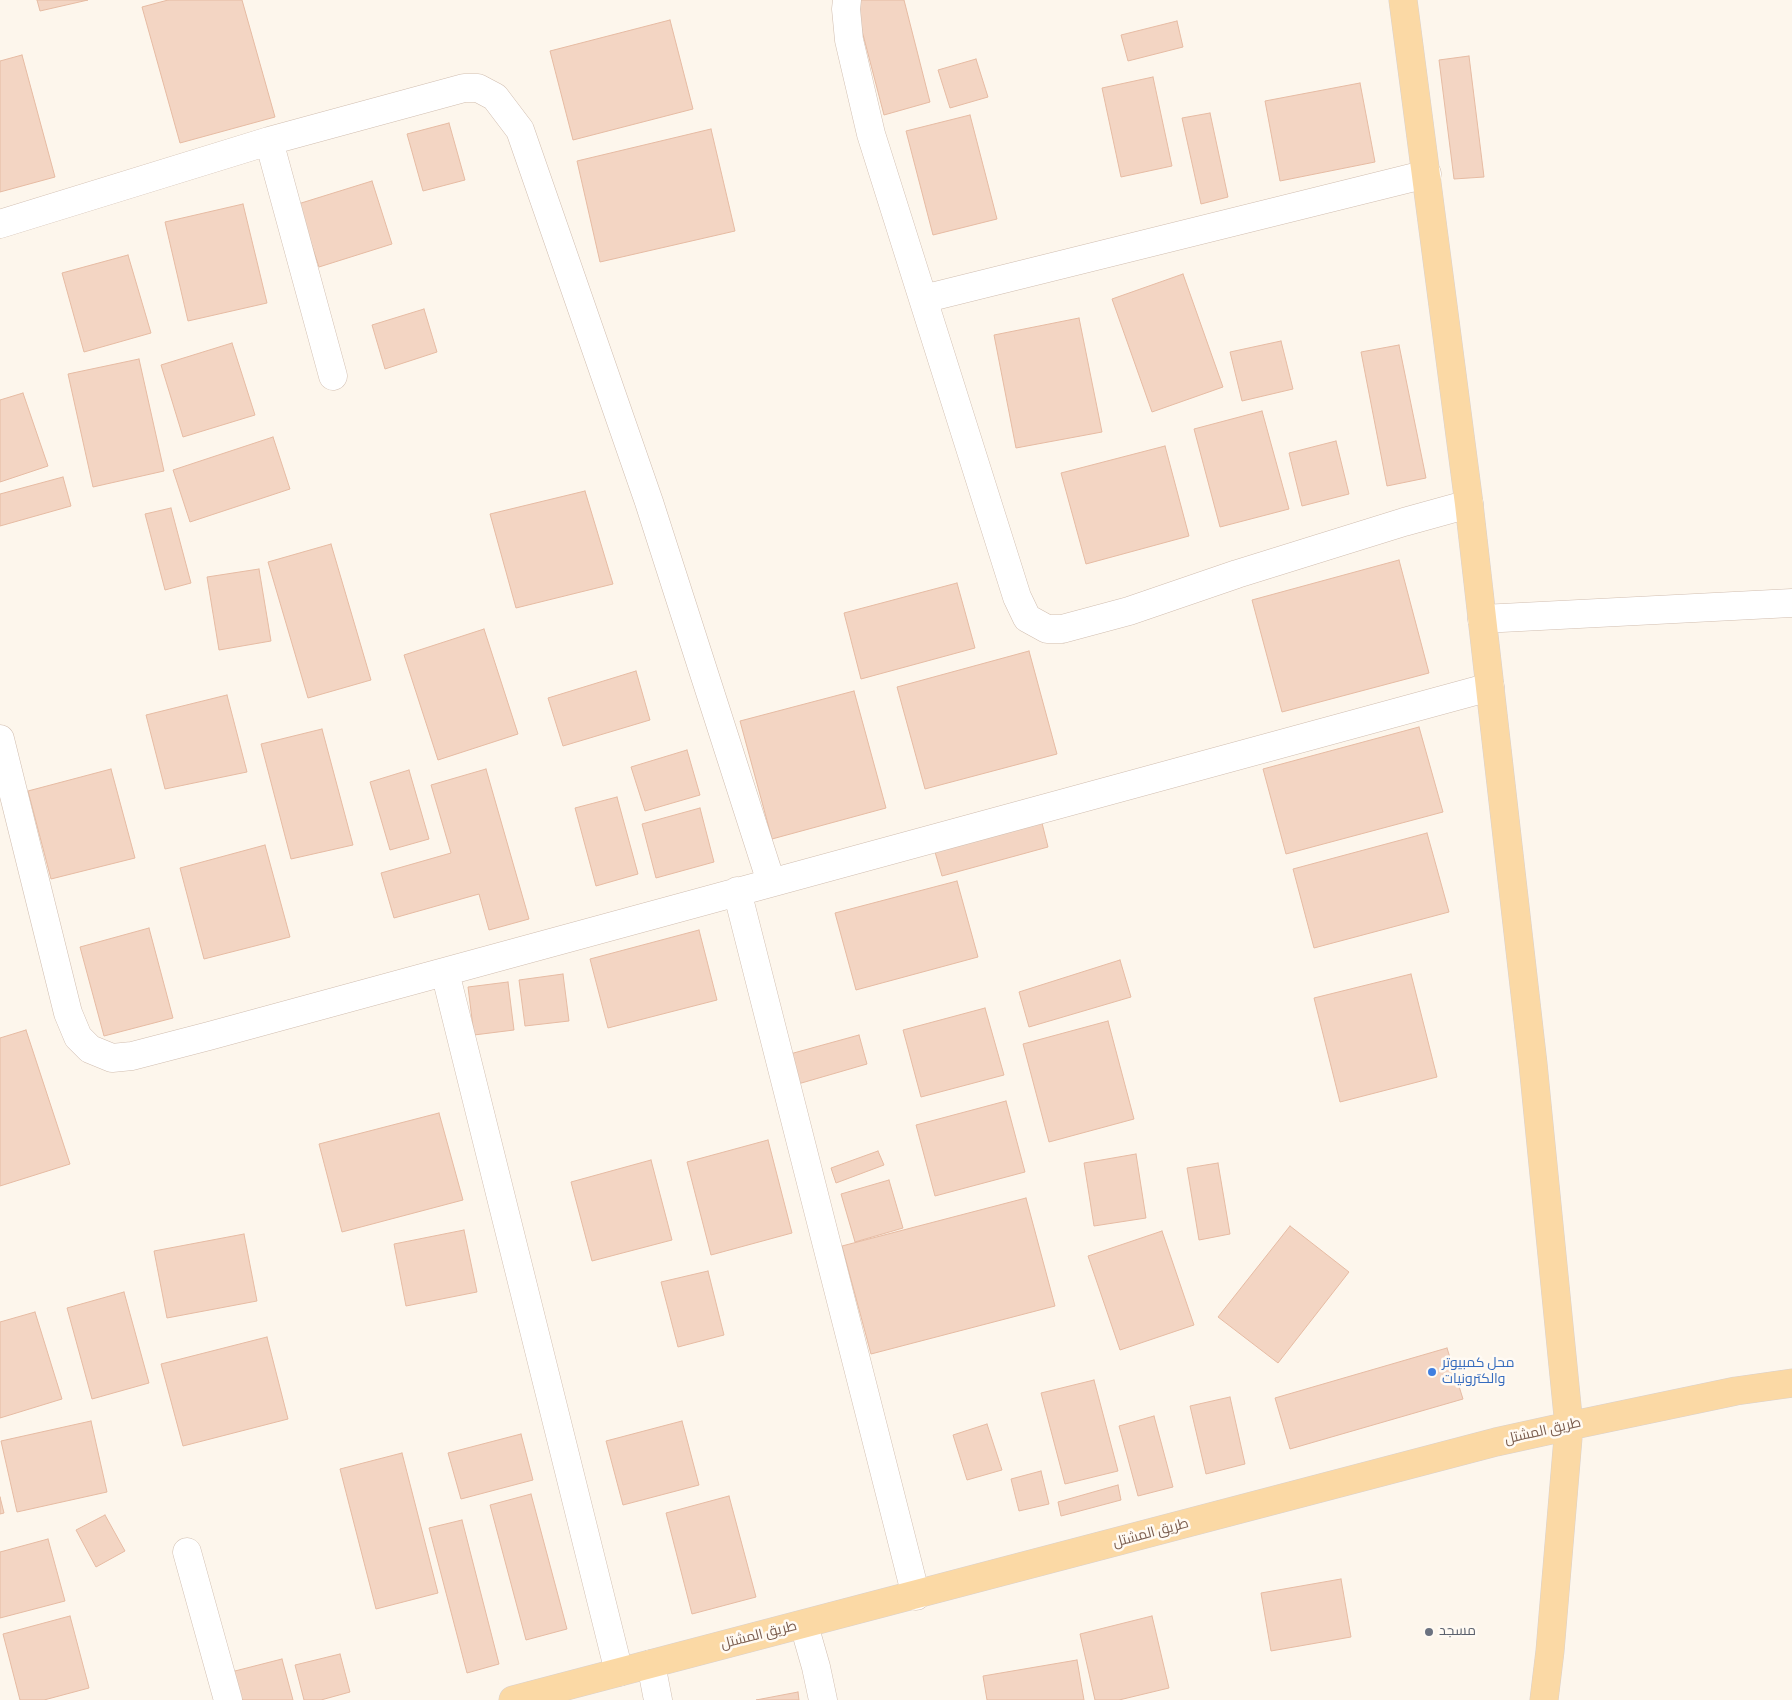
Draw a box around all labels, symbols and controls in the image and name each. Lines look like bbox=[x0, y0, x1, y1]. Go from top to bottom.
place label: محل كمبيوتر والكترونيات bbox=[1442, 1356, 1514, 1388]
marker: محل كمبيوتر والكترونيات bbox=[1426, 1366, 1438, 1378]
street label: طريق المشتل bbox=[1503, 1415, 1583, 1449]
street label: طريق المشتل bbox=[1111, 1516, 1191, 1552]
street label: طريق المشتل bbox=[719, 1618, 799, 1654]
place label: مسجد bbox=[1439, 1624, 1476, 1640]
marker: مسجد bbox=[1423, 1626, 1435, 1638]

